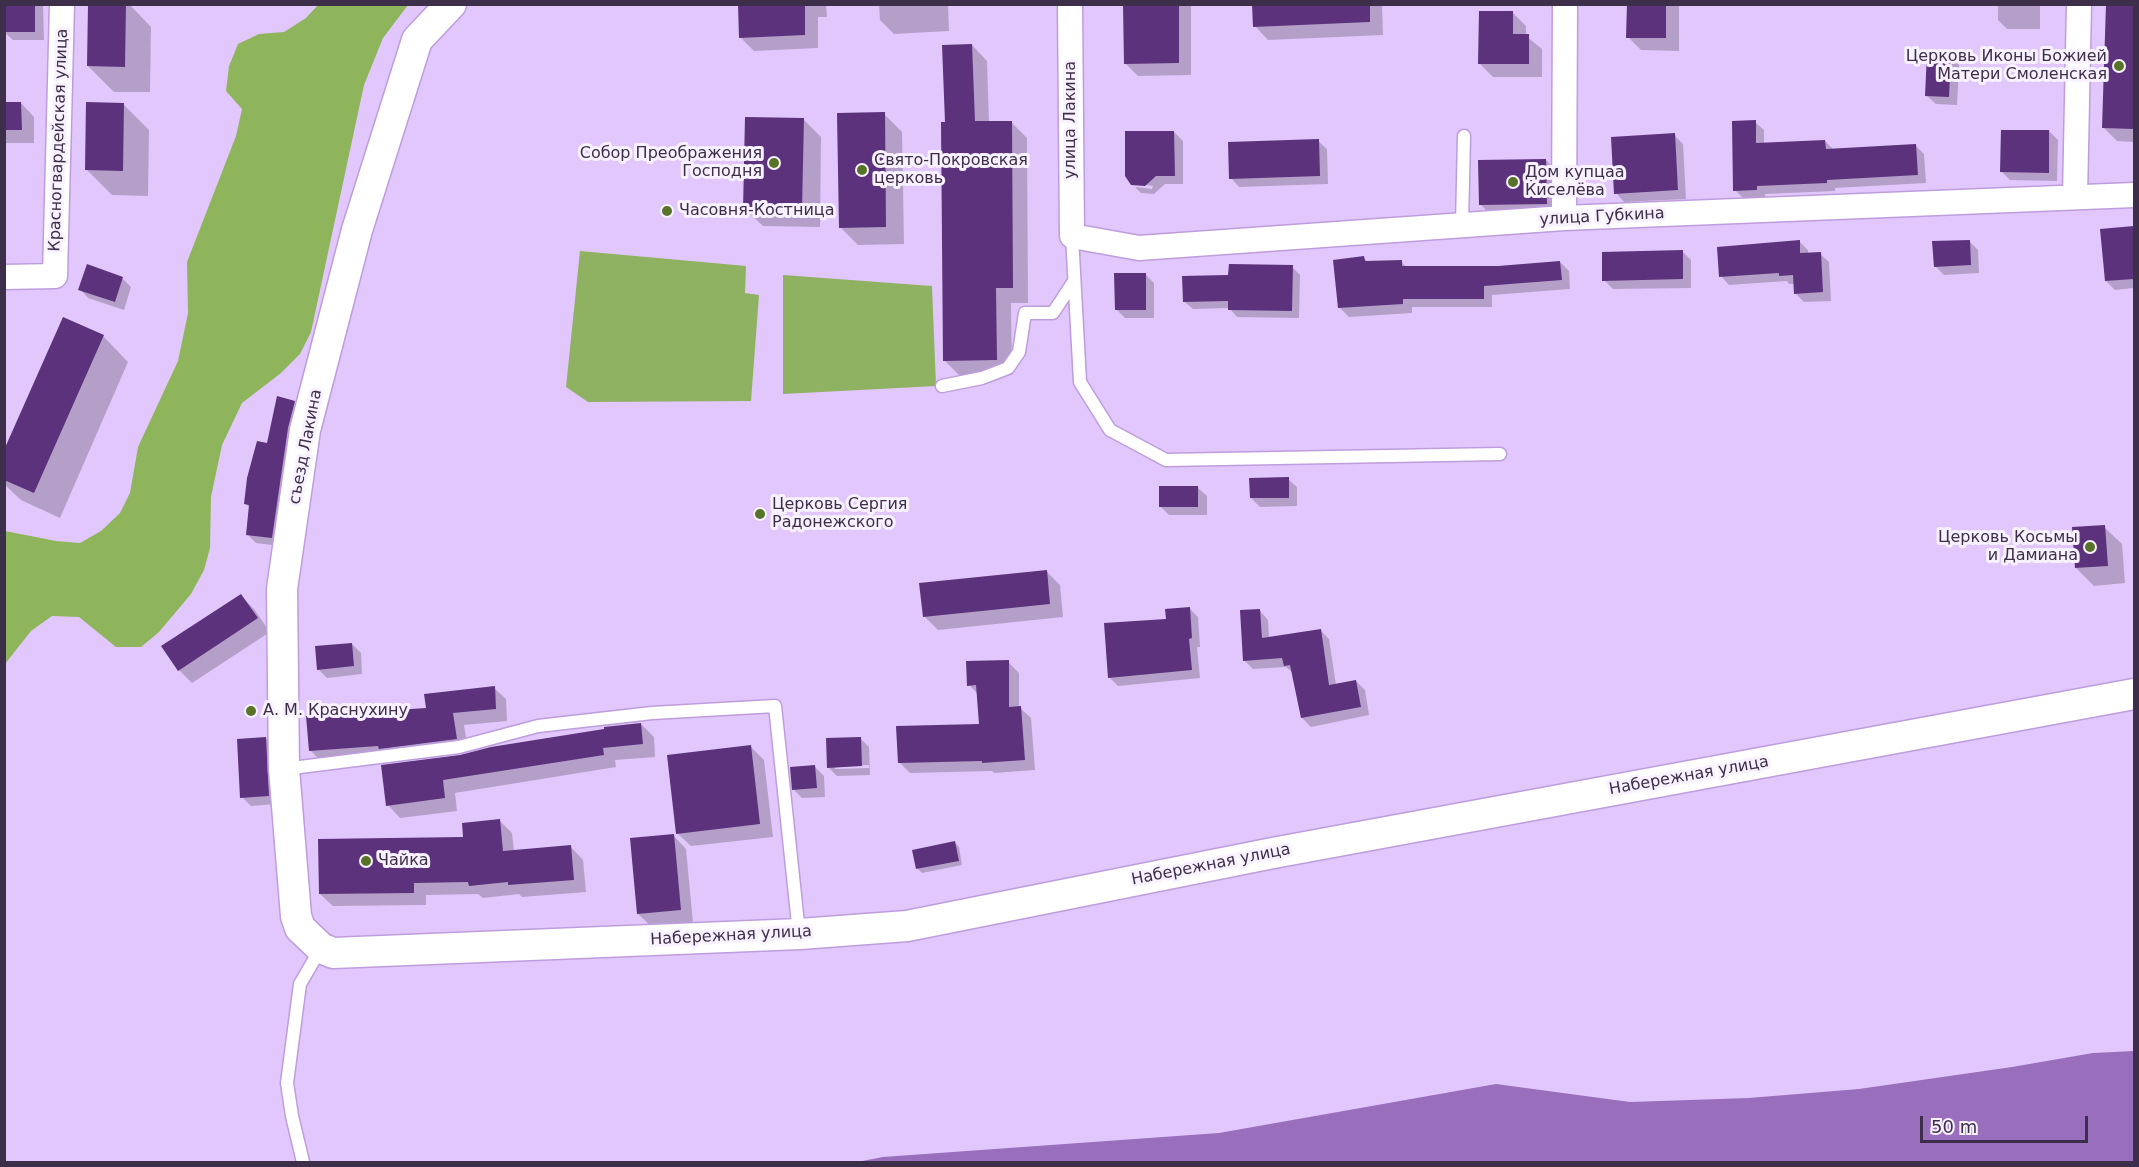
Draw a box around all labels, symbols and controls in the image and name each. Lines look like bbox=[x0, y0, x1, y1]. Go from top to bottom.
street label: Красногвардейская улица bbox=[46, 28, 72, 252]
place label: Церковь Иконы Божией Матери Смоленская bbox=[1906, 47, 2107, 85]
marker: Церковь Иконы Божией Матери Смоленская bbox=[2112, 59, 2126, 73]
street label: улица Лакина bbox=[1061, 61, 1081, 179]
place label: Собор Преображения Господня bbox=[580, 144, 762, 182]
place label: Свято-Покровская церковь bbox=[874, 151, 1028, 189]
marker: Собор Преображения Господня bbox=[767, 156, 781, 170]
marker: Свято-Покровская церковь bbox=[855, 163, 869, 177]
place label: Дом купцаа Киселёва bbox=[1525, 163, 1625, 201]
marker: Дом купцаа Киселёва bbox=[1506, 175, 1520, 189]
place label: Часовня-Костница bbox=[679, 201, 834, 221]
marker: Часовня-Костница bbox=[660, 204, 674, 218]
street label: улица Губкина bbox=[1539, 204, 1665, 230]
street label: съезд Лакина bbox=[285, 388, 327, 506]
place label: Церковь Сергия Радонежского bbox=[772, 495, 907, 533]
marker: Церковь Сергия Радонежского bbox=[753, 507, 767, 521]
place label: Церковь Косьмы и Дамиана bbox=[1938, 528, 2078, 566]
marker: Церковь Косьмы и Дамиана bbox=[2083, 540, 2097, 554]
place label: А. М. Краснухину bbox=[263, 701, 408, 721]
marker: А. М. Краснухину bbox=[244, 704, 258, 718]
street label: Набережная улица bbox=[1608, 753, 1770, 799]
street label: Набережная улица bbox=[1130, 840, 1292, 890]
place label: Чайка bbox=[378, 851, 429, 871]
marker: Чайка bbox=[359, 854, 373, 868]
street label: Набережная улица bbox=[650, 922, 812, 950]
scale bar bbox=[1923, 1104, 2091, 1142]
text: 50 m bbox=[1931, 1116, 1977, 1137]

